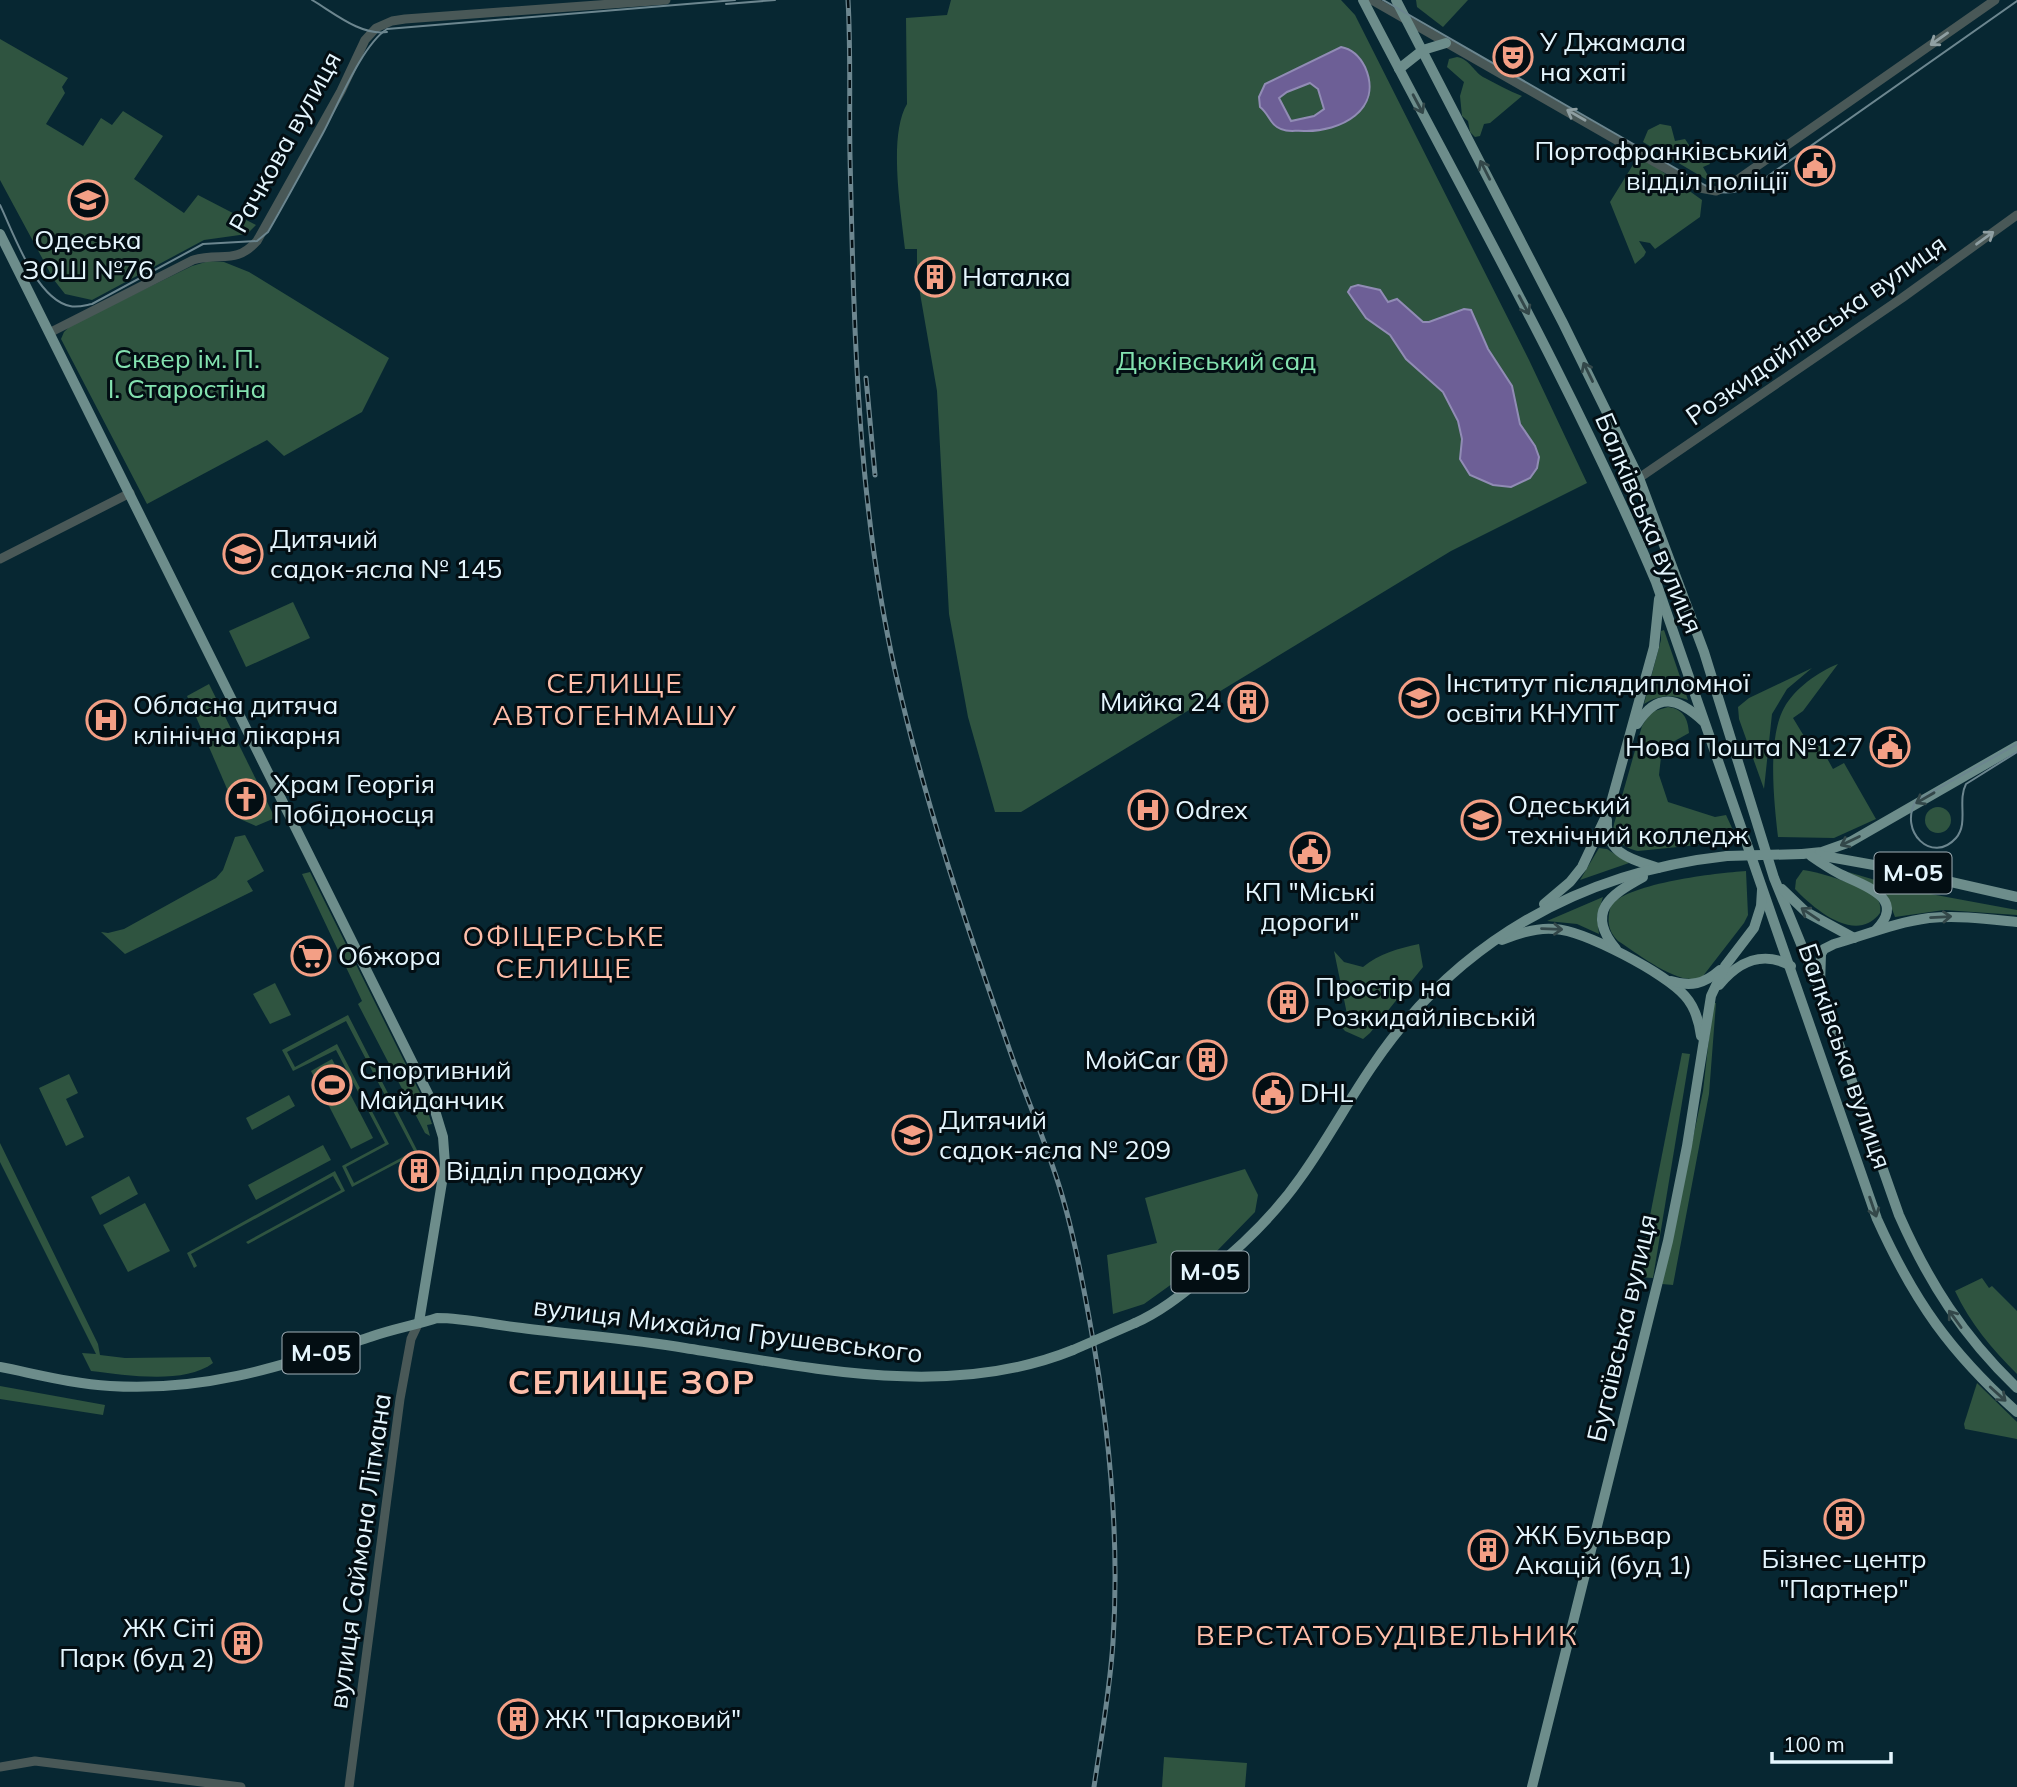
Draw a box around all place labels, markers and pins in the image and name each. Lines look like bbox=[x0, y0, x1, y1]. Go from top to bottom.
place label: У Джамала на хаті bbox=[1539, 25, 1686, 88]
theatre icon: У Джамала на хаті bbox=[1492, 36, 1534, 78]
place label: Портофранківський відділ поліції bbox=[1534, 134, 1789, 197]
public building icon: Портофранківський відділ поліції bbox=[1794, 145, 1836, 187]
school or university icon: Одеська ЗОШ №76 bbox=[67, 179, 109, 221]
place label: Одеська ЗОШ №76 bbox=[22, 223, 154, 286]
building icon: Наталка bbox=[914, 256, 956, 298]
place label: Наталка bbox=[962, 260, 1071, 293]
place label: Дитячий садок-ясла № 145 bbox=[270, 522, 502, 585]
school or university icon: Дитячий садок-ясла № 145 bbox=[222, 533, 264, 575]
place label: Інститут післядипломної освіти КНУПТ bbox=[1446, 666, 1750, 729]
school or university icon: Інститут післядипломної освіти КНУПТ bbox=[1398, 677, 1440, 719]
building icon: Мийка 24 bbox=[1227, 681, 1269, 723]
place label: Мийка 24 bbox=[1100, 685, 1221, 718]
place label: Обласна дитяча клінічна лікарня bbox=[133, 688, 341, 751]
hospital icon: Обласна дитяча клінічна лікарня bbox=[85, 699, 127, 741]
public building icon: Нова Пошта №127 bbox=[1869, 726, 1911, 768]
place label: Нова Пошта №127 bbox=[1625, 730, 1863, 763]
place label: Храм Георгія Побідоносця bbox=[273, 767, 435, 830]
church icon: Храм Георгія Побідоносця bbox=[225, 778, 267, 820]
place label: Одеський технічний колледж bbox=[1508, 788, 1749, 851]
hospital icon: Odrex bbox=[1127, 789, 1169, 831]
place label: Odrex bbox=[1175, 793, 1248, 826]
school or university icon: Одеський технічний колледж bbox=[1460, 799, 1502, 841]
public building icon: КП "Міські дороги" bbox=[1289, 831, 1331, 873]
place label: КП "Міські дороги" bbox=[1245, 875, 1375, 938]
supermarket icon: Обжора bbox=[290, 935, 332, 977]
place label: Обжора bbox=[338, 939, 441, 972]
place label: Простір на Розкидайлівській bbox=[1315, 970, 1536, 1033]
building icon: Простір на Розкидайлівській bbox=[1267, 981, 1309, 1023]
building icon: МойCar bbox=[1186, 1039, 1228, 1081]
place label: МойCar bbox=[1085, 1043, 1181, 1076]
place label: Спортивний Майданчик bbox=[359, 1053, 512, 1116]
sports icon: Спортивний Майданчик bbox=[311, 1064, 353, 1106]
public building icon: DHL bbox=[1252, 1072, 1294, 1114]
place label: DHL bbox=[1300, 1076, 1354, 1109]
place label: Дитячий садок-ясла № 209 bbox=[939, 1103, 1171, 1166]
school or university icon: Дитячий садок-ясла № 209 bbox=[891, 1114, 933, 1156]
building icon: Відділ продажу bbox=[398, 1150, 440, 1192]
place label: Відділ продажу bbox=[446, 1154, 643, 1187]
building icon: Бізнес-центр "Партнер" bbox=[1823, 1498, 1865, 1540]
place label: ЖК Бульвар Акацій (буд 1) bbox=[1515, 1518, 1692, 1581]
building icon: ЖК Бульвар Акацій (буд 1) bbox=[1467, 1529, 1509, 1571]
place label: Бізнес-центр "Партнер" bbox=[1762, 1542, 1927, 1605]
place label: ЖК Сіті Парк (буд 2) bbox=[59, 1611, 215, 1674]
building icon: ЖК Сіті Парк (буд 2) bbox=[221, 1622, 263, 1664]
building icon: ЖК "Парковий" bbox=[497, 1698, 539, 1740]
place label: ЖК "Парковий" bbox=[545, 1702, 741, 1735]

